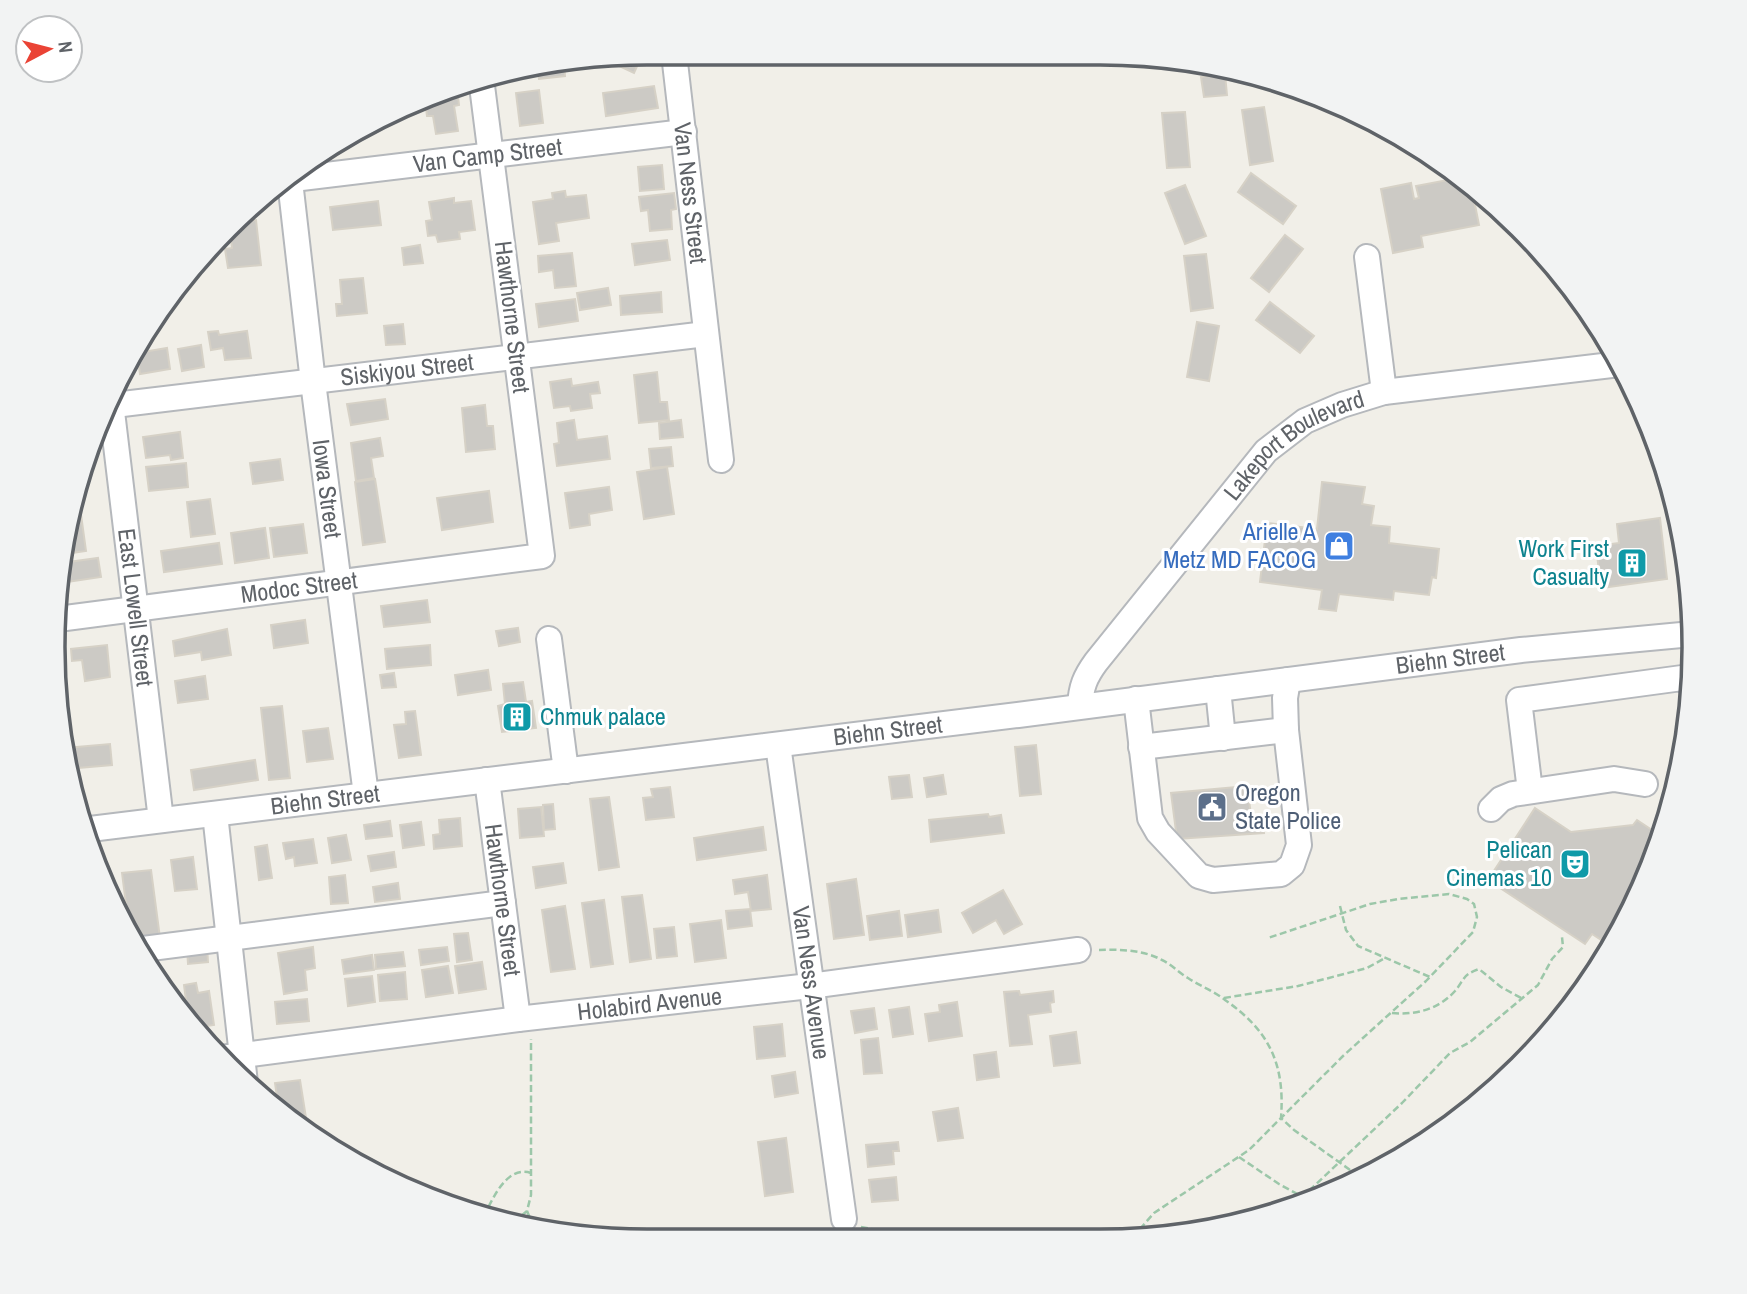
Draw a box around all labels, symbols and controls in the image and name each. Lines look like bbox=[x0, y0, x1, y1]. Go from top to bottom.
north arrow bbox=[14, 14, 84, 84]
text: N bbox=[52, 40, 79, 54]
street label: Van Ness Street bbox=[667, 121, 715, 266]
street label: Van Camp Street bbox=[411, 130, 564, 179]
street label: Hawthorne Street bbox=[488, 239, 538, 395]
street label: Siskiyou Street bbox=[338, 345, 475, 393]
street label: Lakeport Boulevard bbox=[1216, 382, 1368, 506]
street label: Iowa Street bbox=[305, 437, 350, 541]
place label: Arielle A Metz MD FACOG bbox=[1163, 515, 1317, 575]
street label: East Lowell Street bbox=[111, 527, 162, 689]
shop icon: Arielle A Metz MD FACOG bbox=[1322, 529, 1356, 563]
place label: Work First Casualty bbox=[1519, 532, 1610, 592]
building icon: Work First Casualty bbox=[1615, 546, 1649, 580]
street label: Modoc Street bbox=[239, 563, 360, 610]
street label: Biehn Street bbox=[1394, 635, 1507, 681]
building icon: Chmuk palace bbox=[500, 700, 534, 734]
place label: Chmuk palace bbox=[540, 700, 666, 732]
street label: Biehn Street bbox=[832, 707, 945, 753]
place label: Oregon State Police bbox=[1235, 776, 1341, 836]
street label: Biehn Street bbox=[269, 777, 382, 822]
public building icon: Oregon State Police bbox=[1195, 790, 1229, 824]
street label: Hawthorne Street bbox=[478, 822, 529, 978]
place label: Pelican Cinemas 10 bbox=[1446, 833, 1552, 893]
theatre icon: Pelican Cinemas 10 bbox=[1558, 847, 1592, 881]
street label: Van Ness Avenue bbox=[786, 904, 839, 1061]
street label: Holabird Avenue bbox=[576, 979, 723, 1027]

